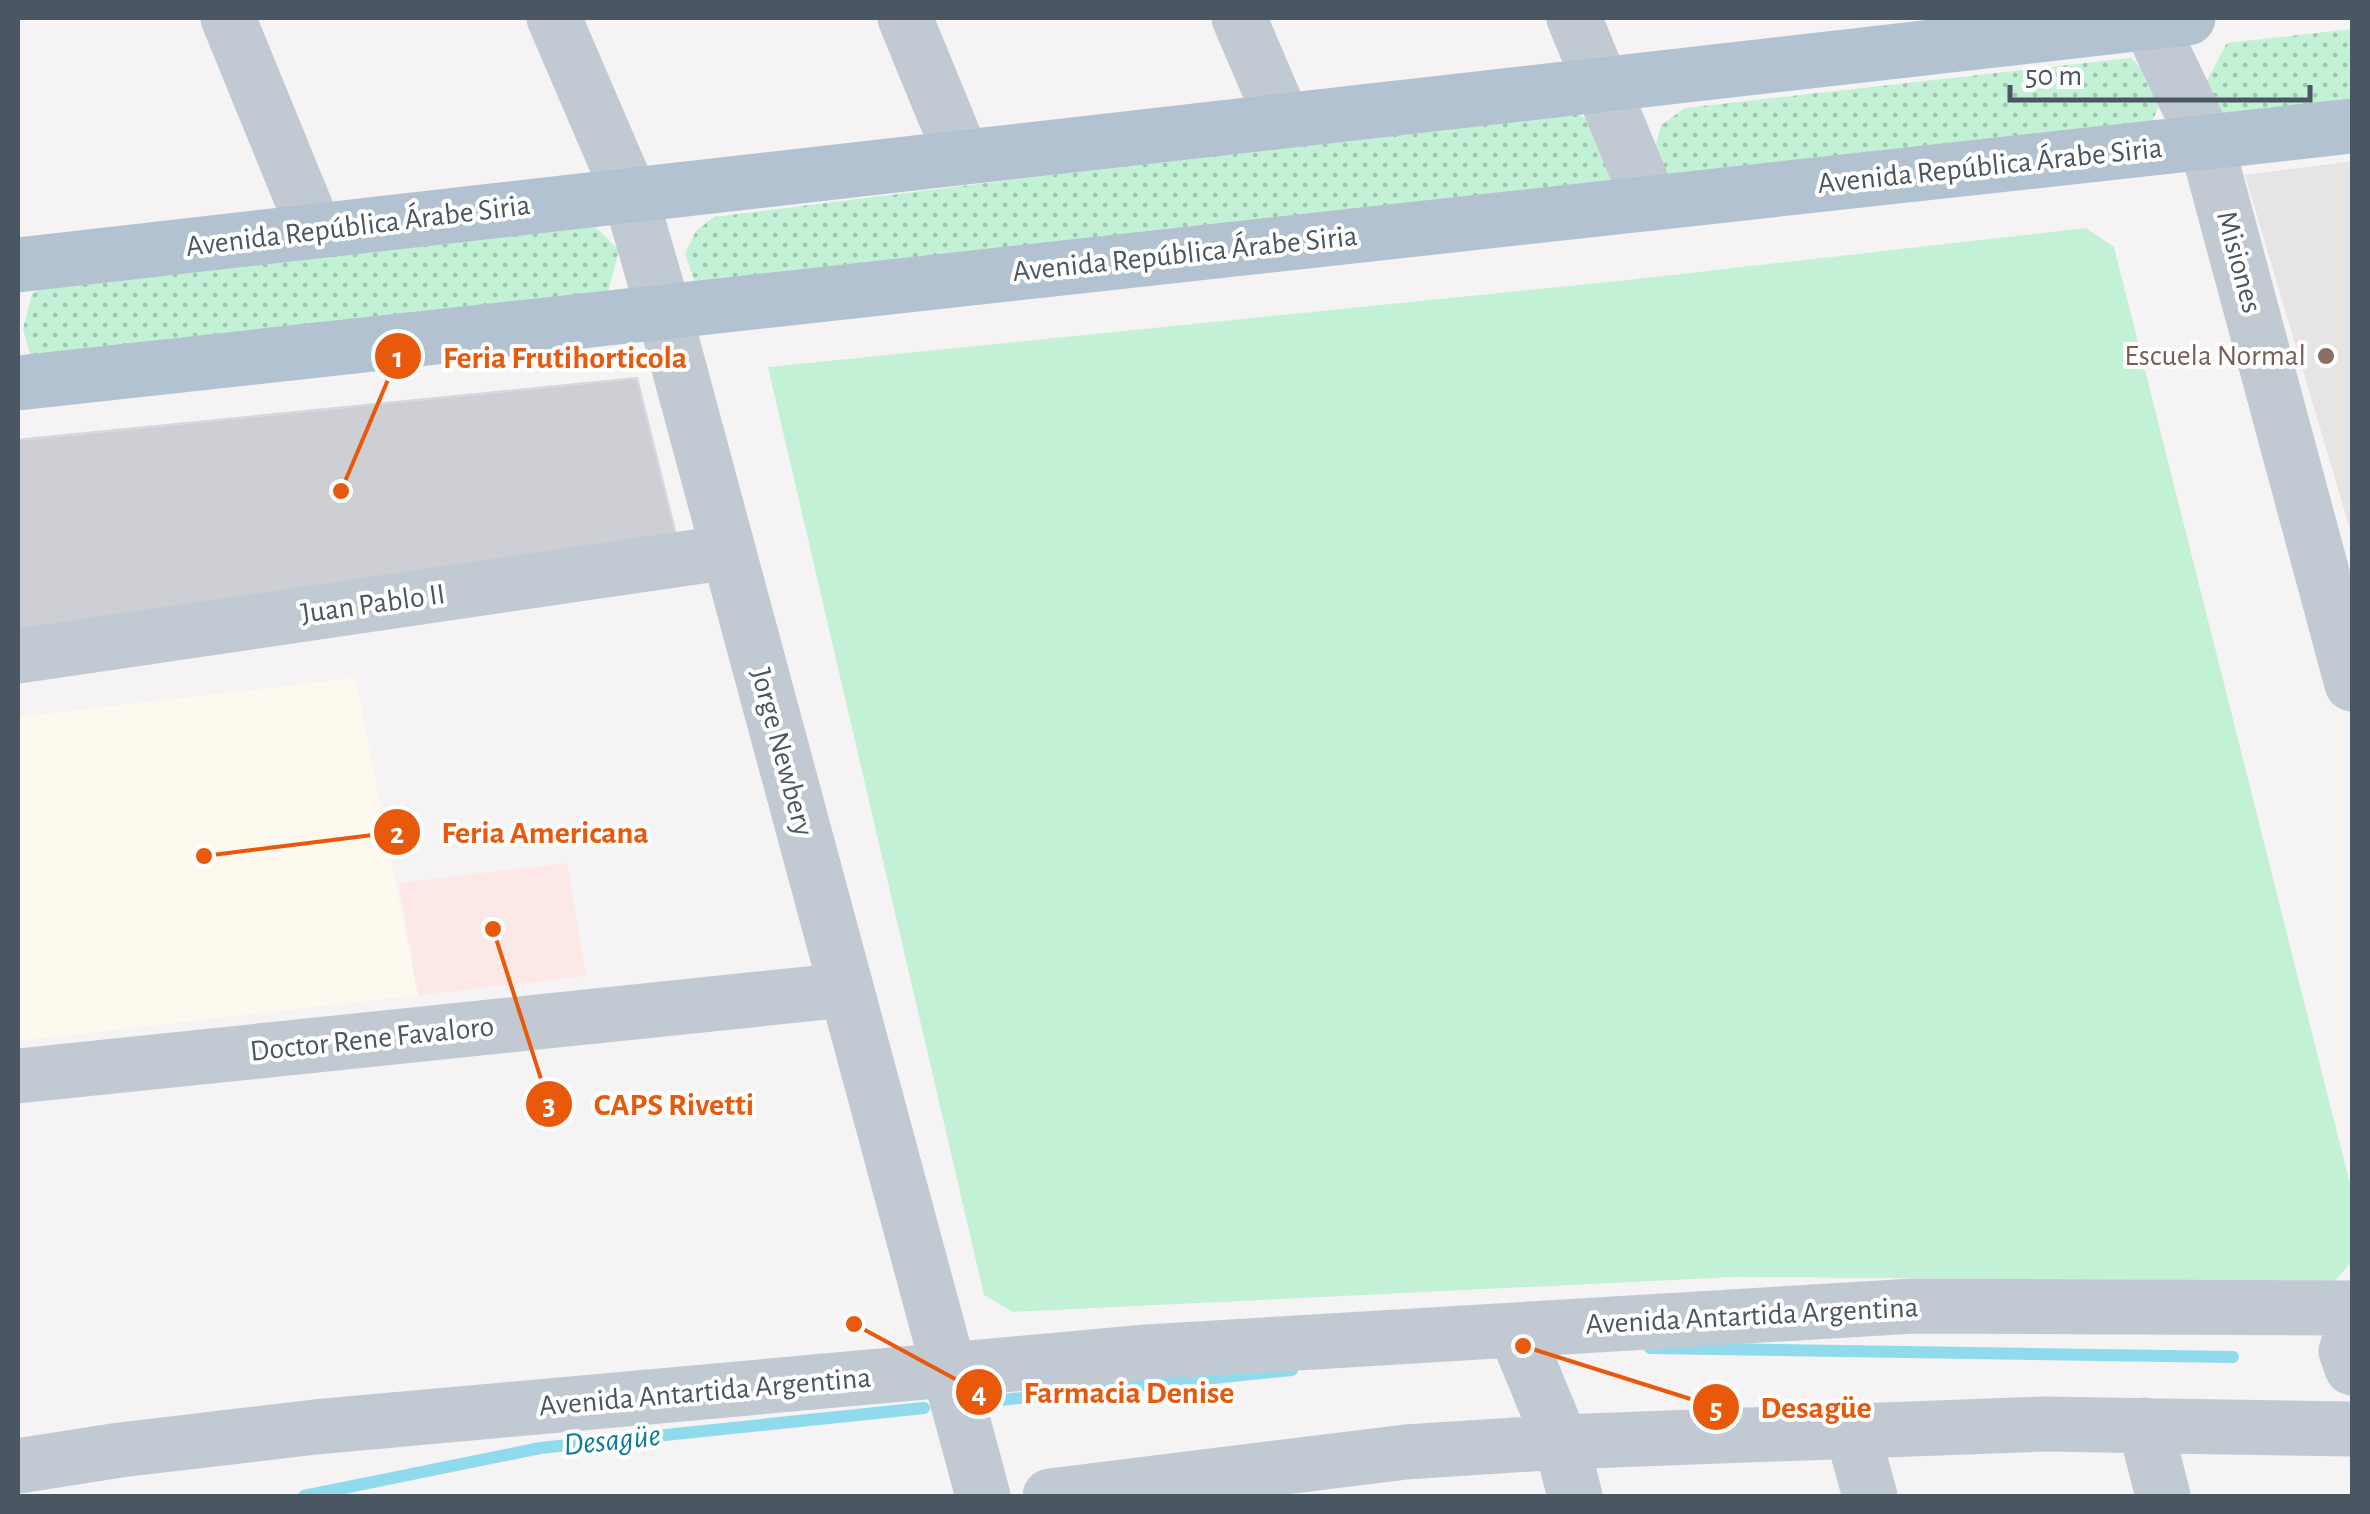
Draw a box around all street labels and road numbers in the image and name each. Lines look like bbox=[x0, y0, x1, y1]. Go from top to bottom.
street label: Avenida República Árabe Siria bbox=[1816, 131, 2164, 199]
street label: Avenida República Árabe Siria bbox=[184, 188, 532, 262]
street label: Misiones bbox=[2211, 208, 2267, 316]
street label: Avenida República Árabe Siria bbox=[1011, 219, 1359, 287]
street label: Juan Pablo II bbox=[299, 579, 447, 629]
street label: Jorge Newbery bbox=[745, 665, 819, 839]
street label: Doctor Rene Favaloro bbox=[248, 1011, 496, 1067]
street label: Avenida Antartida Argentina bbox=[1585, 1292, 1919, 1340]
street label: Avenida Antartida Argentina bbox=[538, 1363, 872, 1421]

